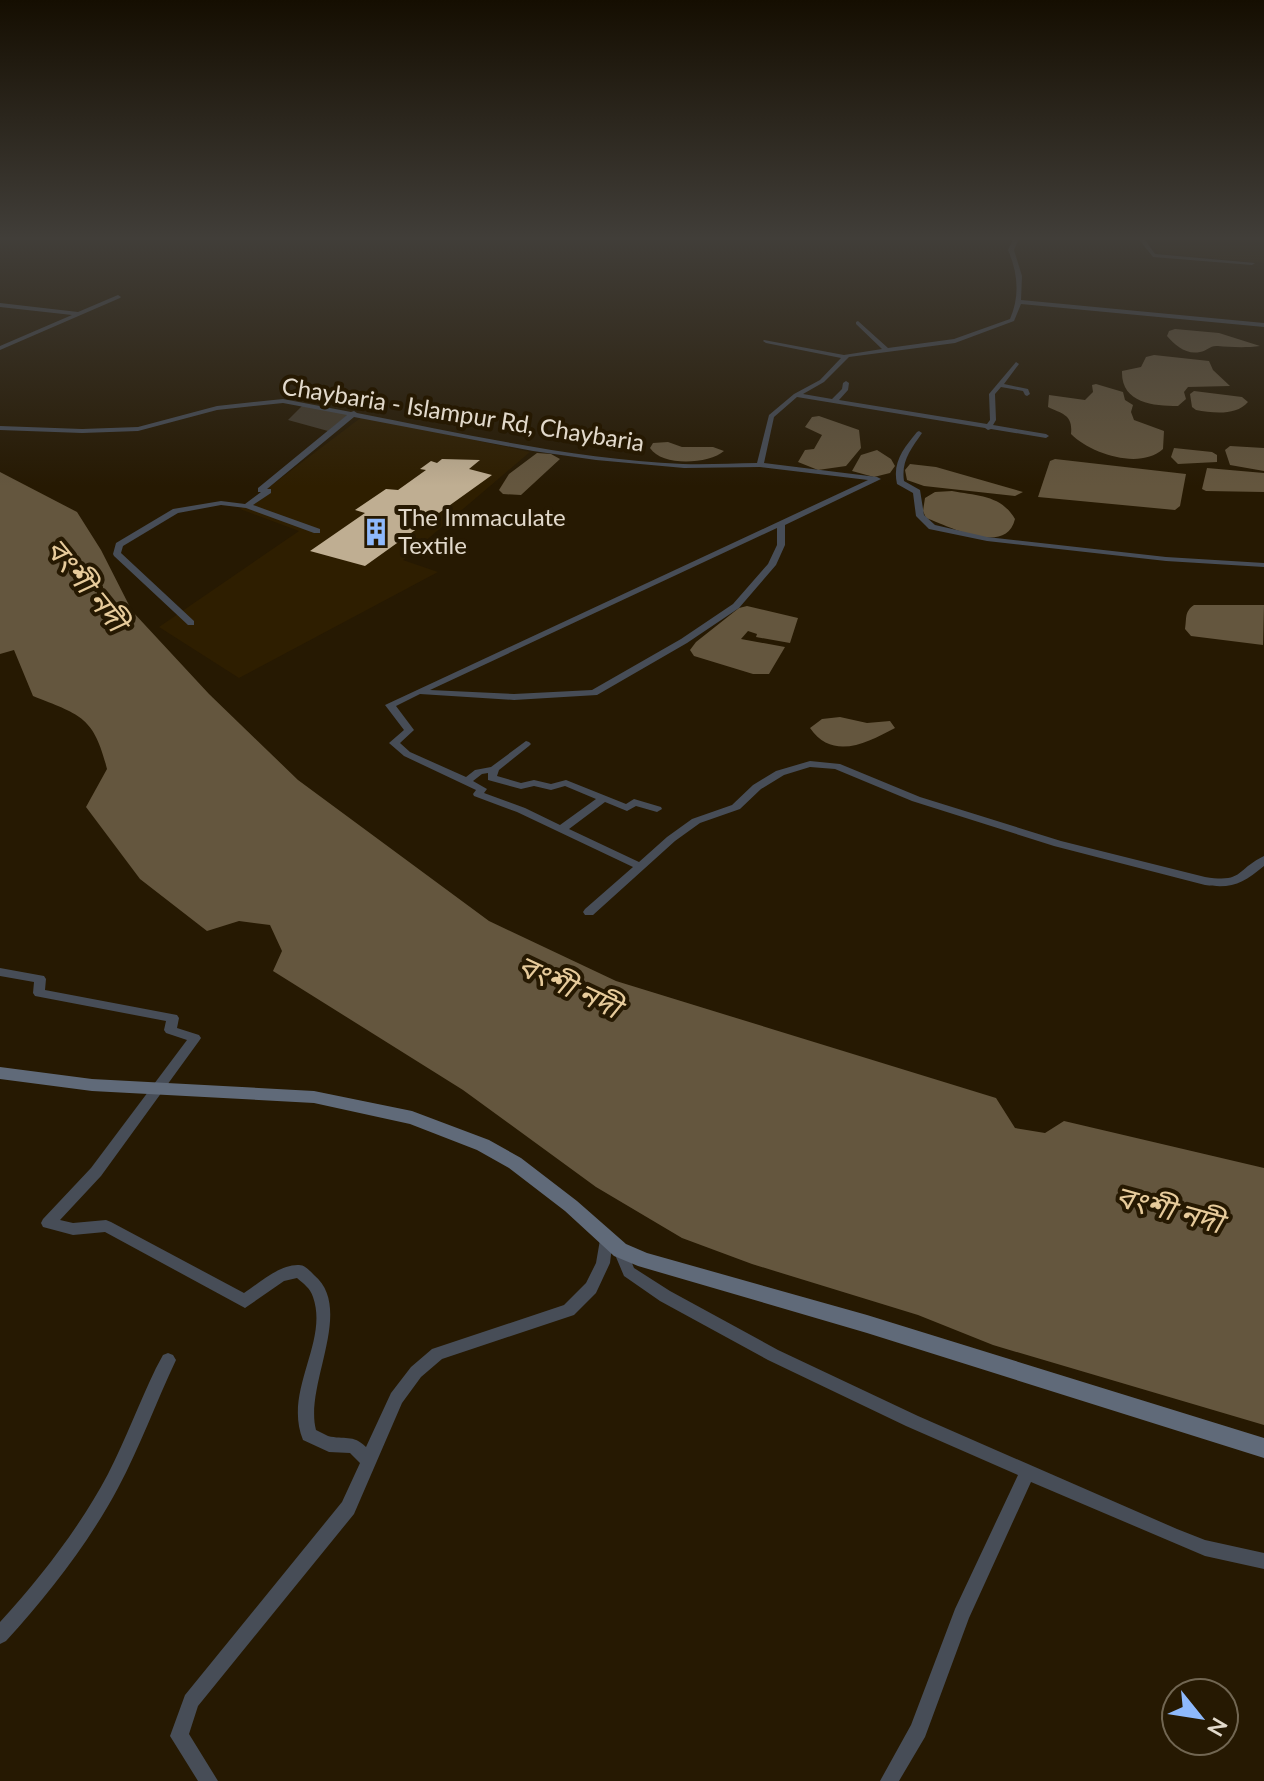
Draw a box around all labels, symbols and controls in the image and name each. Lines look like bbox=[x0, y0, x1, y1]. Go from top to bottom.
street label: Chaybaria - Islampur Rd, Chaybaria bbox=[280, 371, 646, 456]
place label: The Immaculate Textile bbox=[398, 502, 566, 559]
building icon: The Immaculate Textile bbox=[361, 517, 391, 547]
water label: বংশী নদী bbox=[39, 530, 139, 641]
water label: বংশী নদী bbox=[513, 946, 631, 1027]
water label: বংশী নদী bbox=[1112, 1177, 1232, 1241]
north arrow bbox=[1160, 1677, 1240, 1757]
text: N bbox=[1202, 1713, 1234, 1741]

